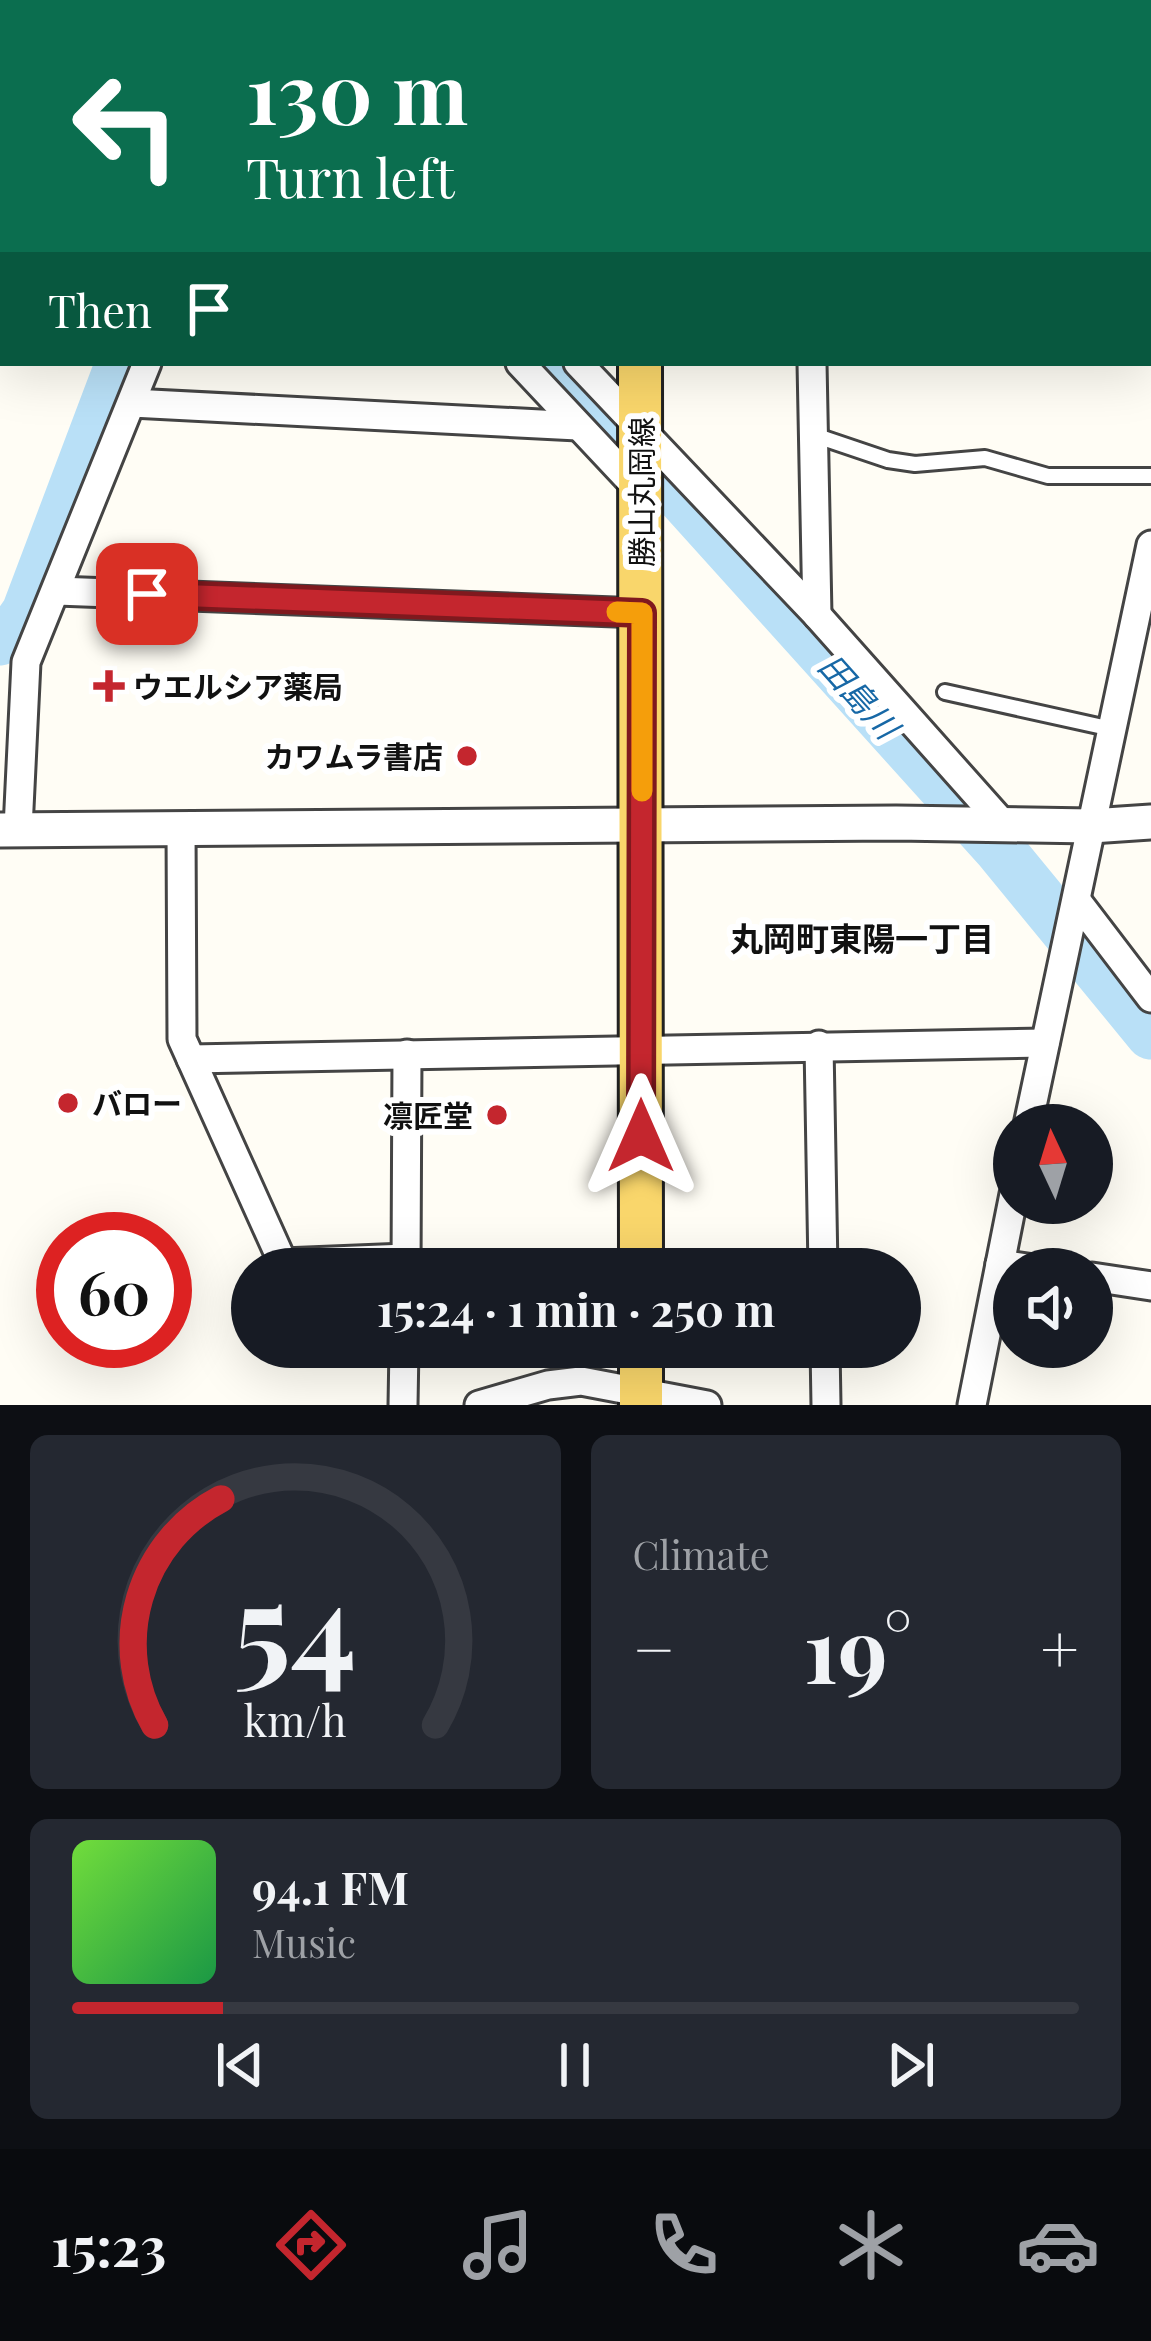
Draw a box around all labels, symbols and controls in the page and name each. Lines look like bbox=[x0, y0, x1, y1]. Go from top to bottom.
text: 130 m bbox=[246, 34, 468, 146]
icon: left bbox=[48, 48, 204, 204]
text: Turn left bbox=[246, 141, 455, 213]
icon: arrive bbox=[176, 276, 242, 342]
text: Then bbox=[48, 279, 152, 339]
street label: 勝山丸岡線 bbox=[621, 417, 661, 567]
pin bbox=[96, 543, 198, 645]
icon: arrive bbox=[114, 561, 180, 627]
water label: 田島川 bbox=[811, 643, 911, 749]
place label: ウエルシア薬局 bbox=[133, 666, 343, 706]
marker: ウエルシア薬局 bbox=[96, 673, 122, 699]
place label: カワムラ書店 bbox=[265, 736, 443, 776]
marker: カワムラ書店 bbox=[454, 743, 480, 769]
district label: 丸岡町東陽一丁目 bbox=[730, 915, 994, 959]
position arrow bbox=[578, 1073, 704, 1199]
place label: バロー bbox=[92, 1083, 182, 1123]
marker: バロー bbox=[55, 1090, 81, 1116]
place label: 凛匠堂 bbox=[383, 1095, 473, 1135]
marker: 凛匠堂 bbox=[484, 1102, 510, 1128]
north arrow bbox=[993, 1104, 1113, 1224]
map controls bbox=[993, 1104, 1113, 1368]
speed limit sign: 60 bbox=[36, 1212, 192, 1368]
button: sound bbox=[993, 1248, 1113, 1368]
text: 15:24 · 1 min · 250 m bbox=[377, 1278, 775, 1338]
text: Climate bbox=[633, 1528, 770, 1580]
text: 54 bbox=[234, 1539, 357, 1705]
text: 19° bbox=[803, 1587, 912, 1707]
text: − bbox=[633, 1603, 675, 1691]
text: + bbox=[1040, 1603, 1079, 1691]
text: km/h bbox=[244, 1691, 347, 1748]
text: 94.1 FM bbox=[252, 1856, 409, 1916]
text: Music bbox=[252, 1916, 356, 1968]
icon: previous bbox=[207, 2032, 273, 2098]
icon: pause bbox=[542, 2032, 608, 2098]
icon: next bbox=[878, 2032, 944, 2098]
icon: directions bbox=[269, 2203, 353, 2287]
icon: music bbox=[456, 2203, 540, 2287]
icon: phone bbox=[642, 2203, 726, 2287]
icon: climate bbox=[829, 2203, 913, 2287]
icon: car bbox=[1016, 2203, 1100, 2287]
text: 15:23 bbox=[51, 2209, 166, 2281]

